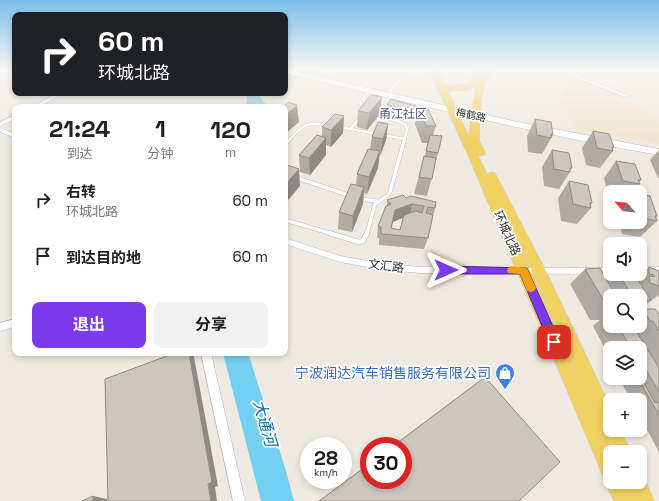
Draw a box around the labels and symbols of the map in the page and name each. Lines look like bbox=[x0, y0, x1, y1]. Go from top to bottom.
district label: 甬江社区 bbox=[379, 106, 427, 122]
street label: 梅鹤路 bbox=[455, 106, 487, 124]
north arrow bbox=[603, 185, 647, 229]
street label: 环城北路 bbox=[490, 208, 524, 258]
position arrow bbox=[425, 249, 467, 291]
street label: 文汇路 bbox=[367, 256, 405, 276]
pin bbox=[537, 325, 571, 359]
shop icon: 宁波润达汽车销售服务有限公司 bbox=[494, 362, 516, 390]
place label: 宁波润达汽车销售服务有限公司 bbox=[295, 364, 491, 382]
water label: 大通河 bbox=[248, 397, 283, 452]
speed limit sign: 30 bbox=[360, 437, 412, 489]

